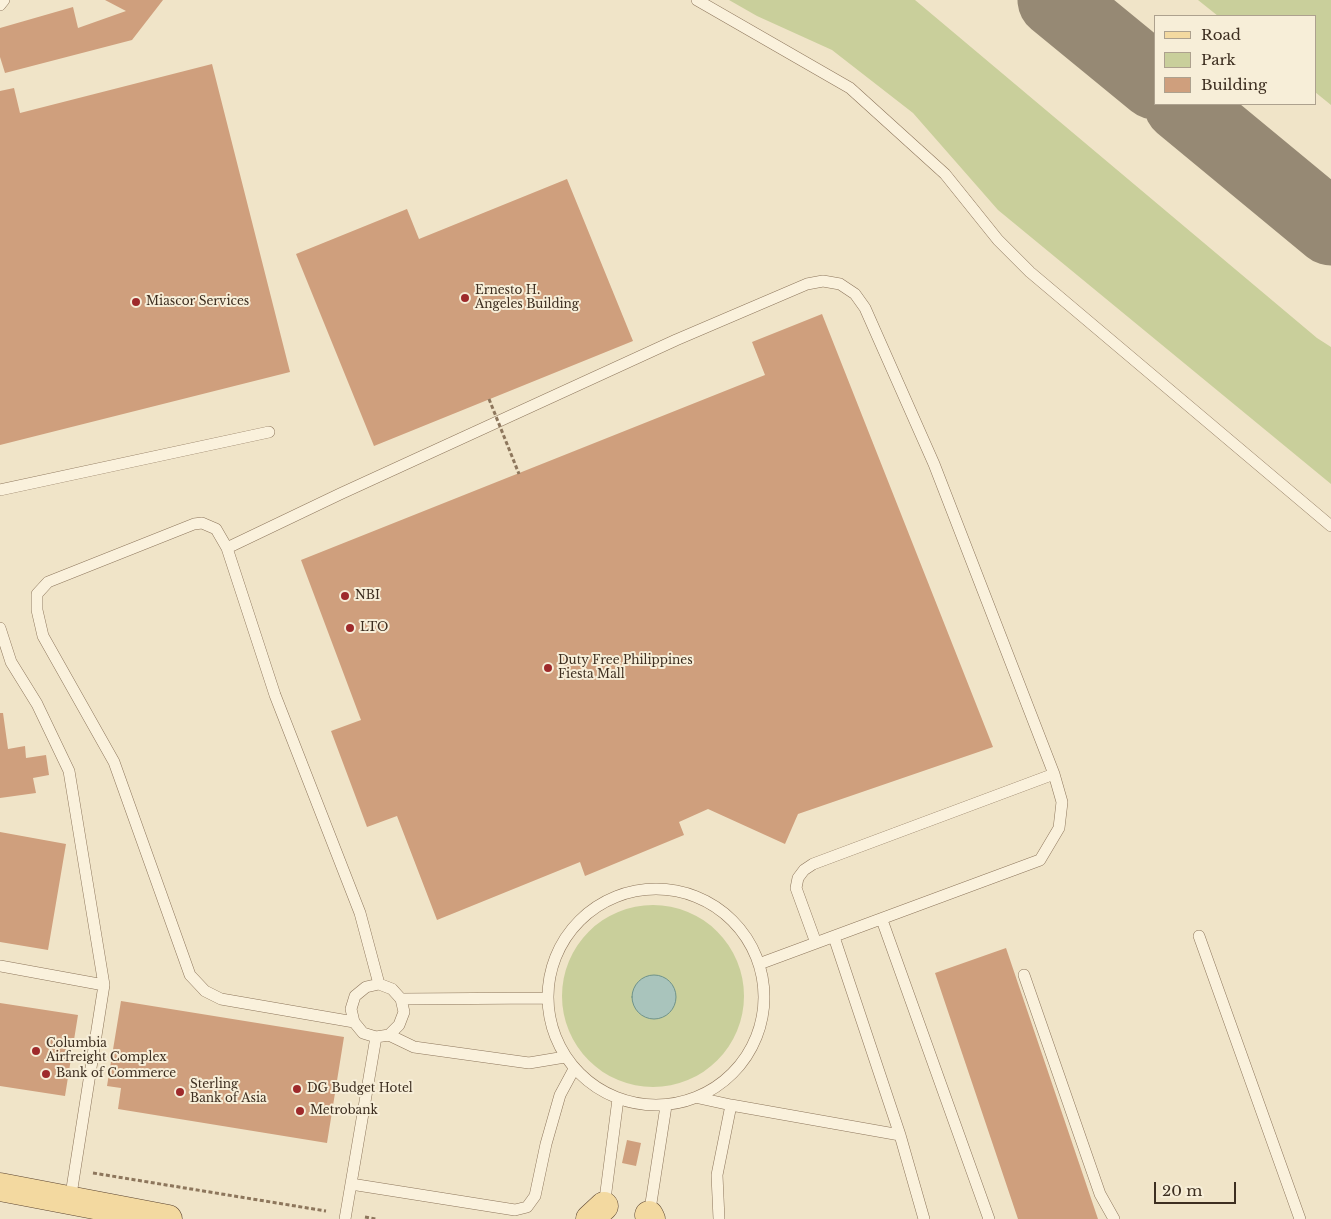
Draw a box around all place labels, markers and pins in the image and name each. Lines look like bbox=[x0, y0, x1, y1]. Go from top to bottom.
place label: Ernesto H. Angeles Building bbox=[475, 284, 579, 312]
marker: Ernesto H. Angeles Building bbox=[459, 292, 471, 304]
place label: Miascor Services bbox=[146, 295, 249, 309]
marker: Miascor Services bbox=[130, 296, 142, 308]
place label: NBI bbox=[355, 589, 380, 603]
marker: NBI bbox=[339, 590, 351, 602]
place label: LTO bbox=[360, 621, 388, 635]
marker: LTO bbox=[344, 622, 356, 634]
place label: Duty Free Philippines Fiesta Mall bbox=[558, 654, 693, 682]
marker: Duty Free Philippines Fiesta Mall bbox=[542, 662, 554, 674]
place label: Columbia Airfreight Complex bbox=[46, 1037, 167, 1065]
marker: Columbia Airfreight Complex bbox=[30, 1045, 42, 1057]
place label: Bank of Commerce bbox=[56, 1067, 176, 1081]
marker: Bank of Commerce bbox=[40, 1068, 52, 1080]
place label: Sterling Bank of Asia bbox=[190, 1078, 267, 1106]
place label: DG Budget Hotel bbox=[307, 1082, 413, 1096]
marker: DG Budget Hotel bbox=[291, 1083, 303, 1095]
marker: Sterling Bank of Asia bbox=[174, 1086, 186, 1098]
place label: Metrobank bbox=[310, 1104, 378, 1118]
marker: Metrobank bbox=[294, 1105, 306, 1117]

